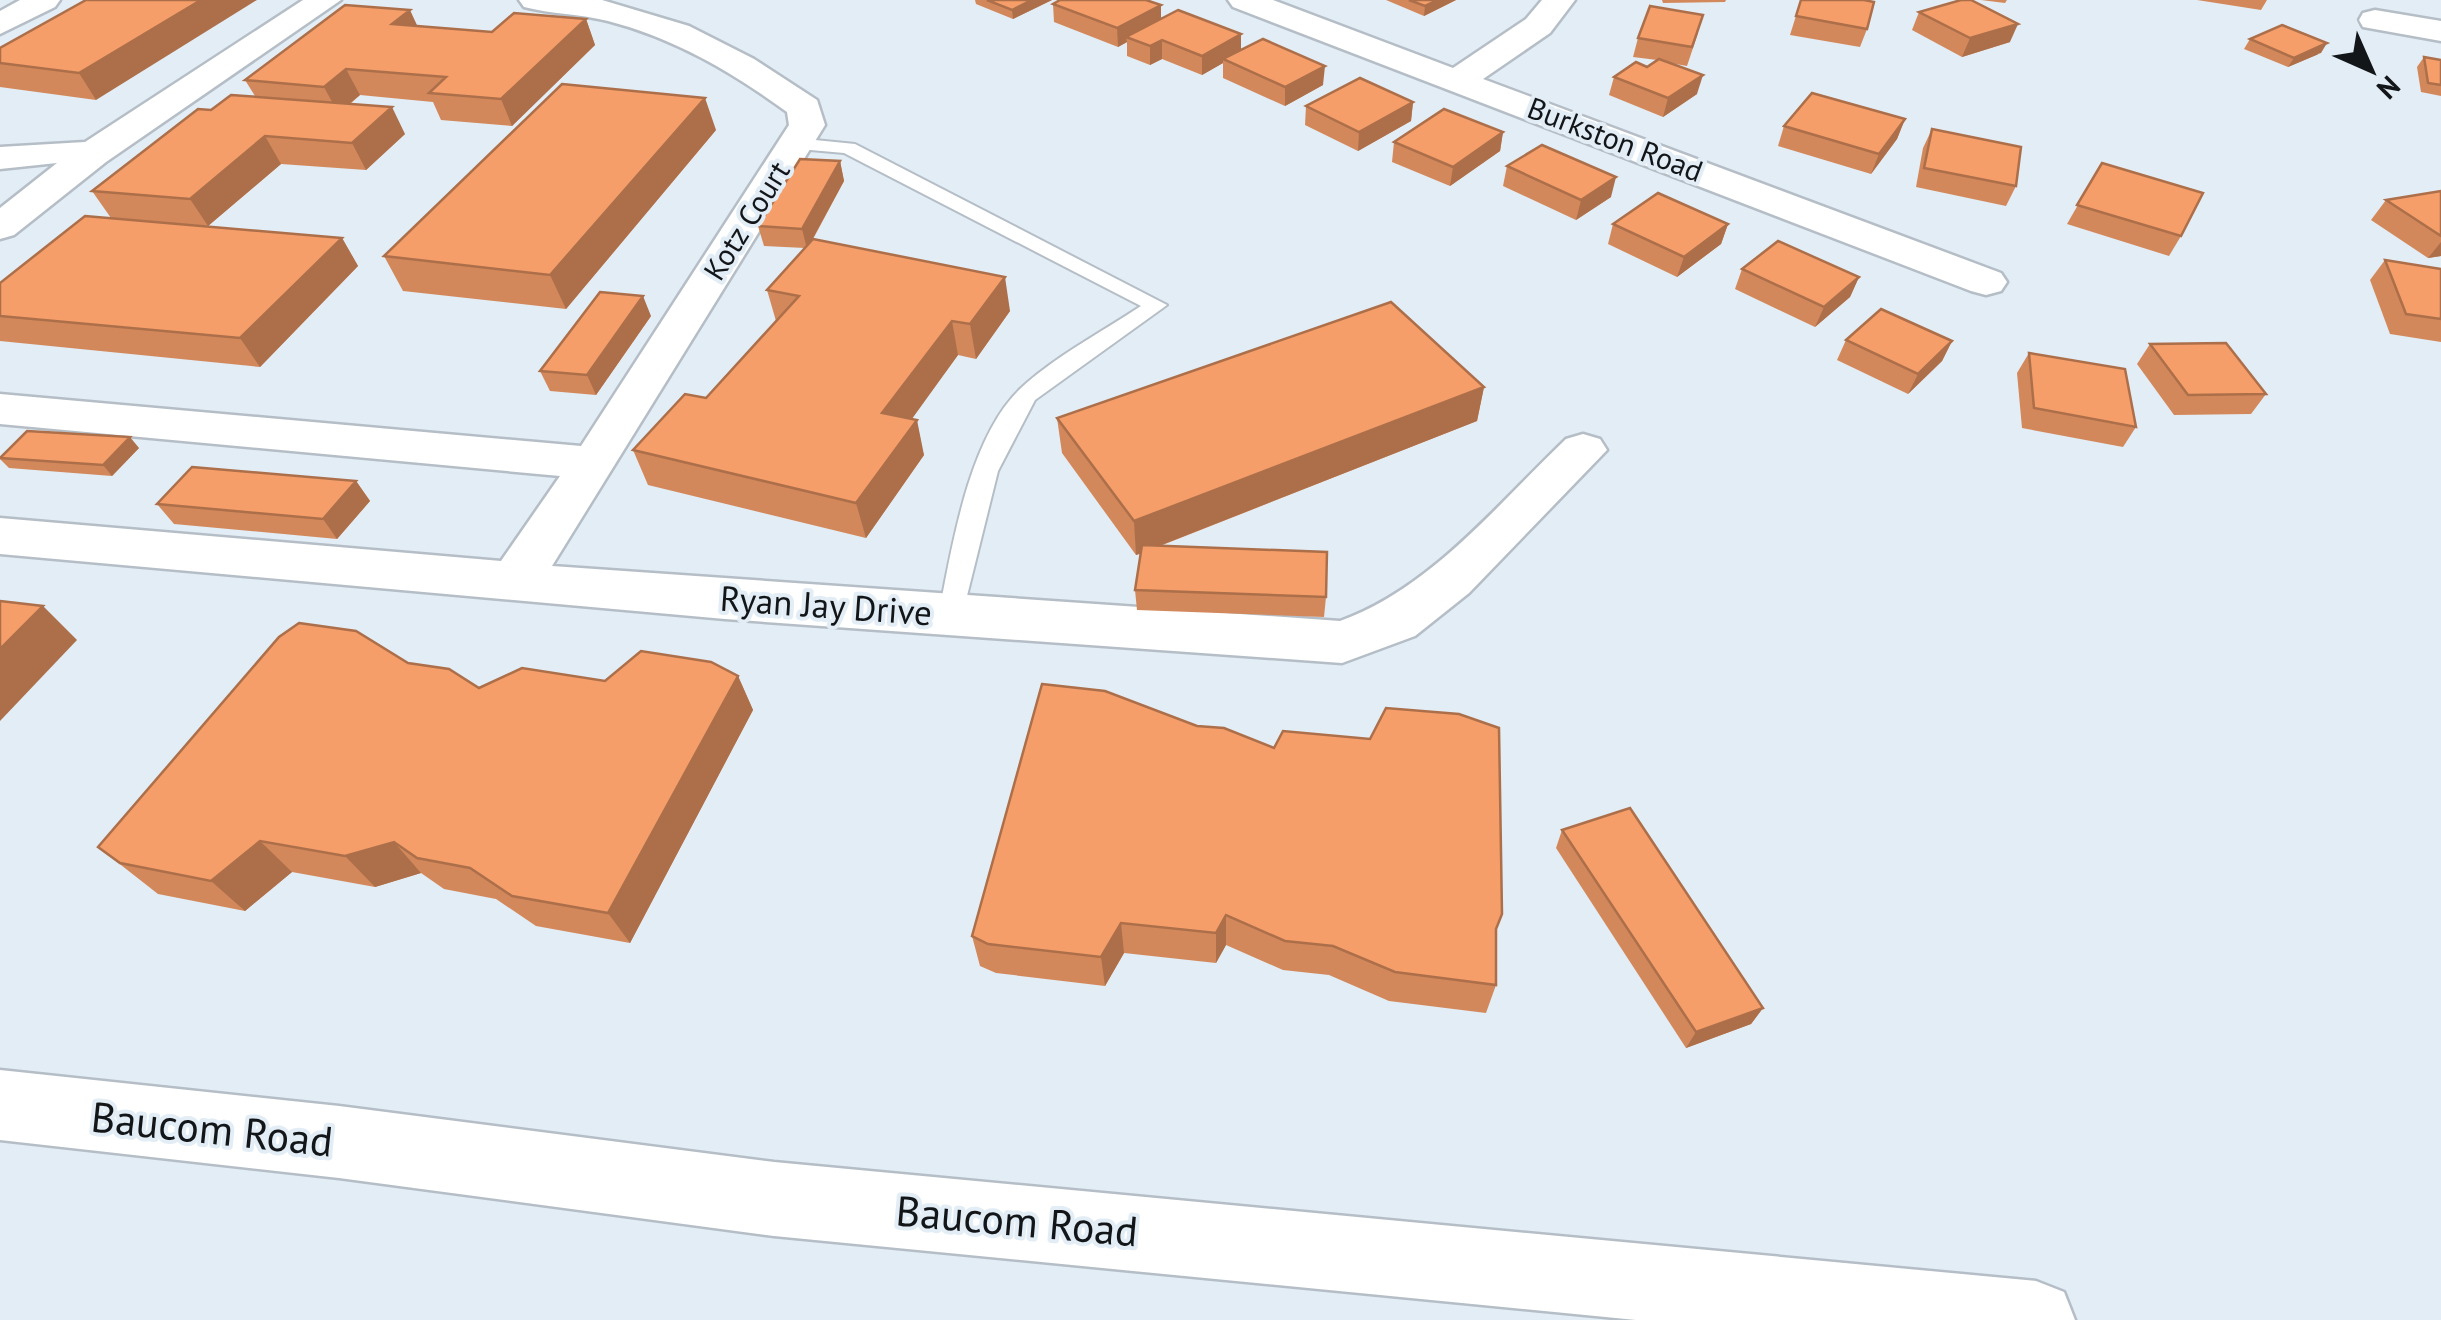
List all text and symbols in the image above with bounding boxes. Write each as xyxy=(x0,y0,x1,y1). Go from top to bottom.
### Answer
north arrow xyxy=(2321,20,2421,120)
text: N xyxy=(2369,68,2409,108)
street label: Burkston Road xyxy=(1522,87,1709,190)
street label: Kotz Court xyxy=(694,153,798,287)
street label: Ryan Jay Drive xyxy=(719,575,934,635)
street label: Baucom Road xyxy=(88,1088,336,1169)
street label: Baucom Road xyxy=(894,1183,1140,1258)

